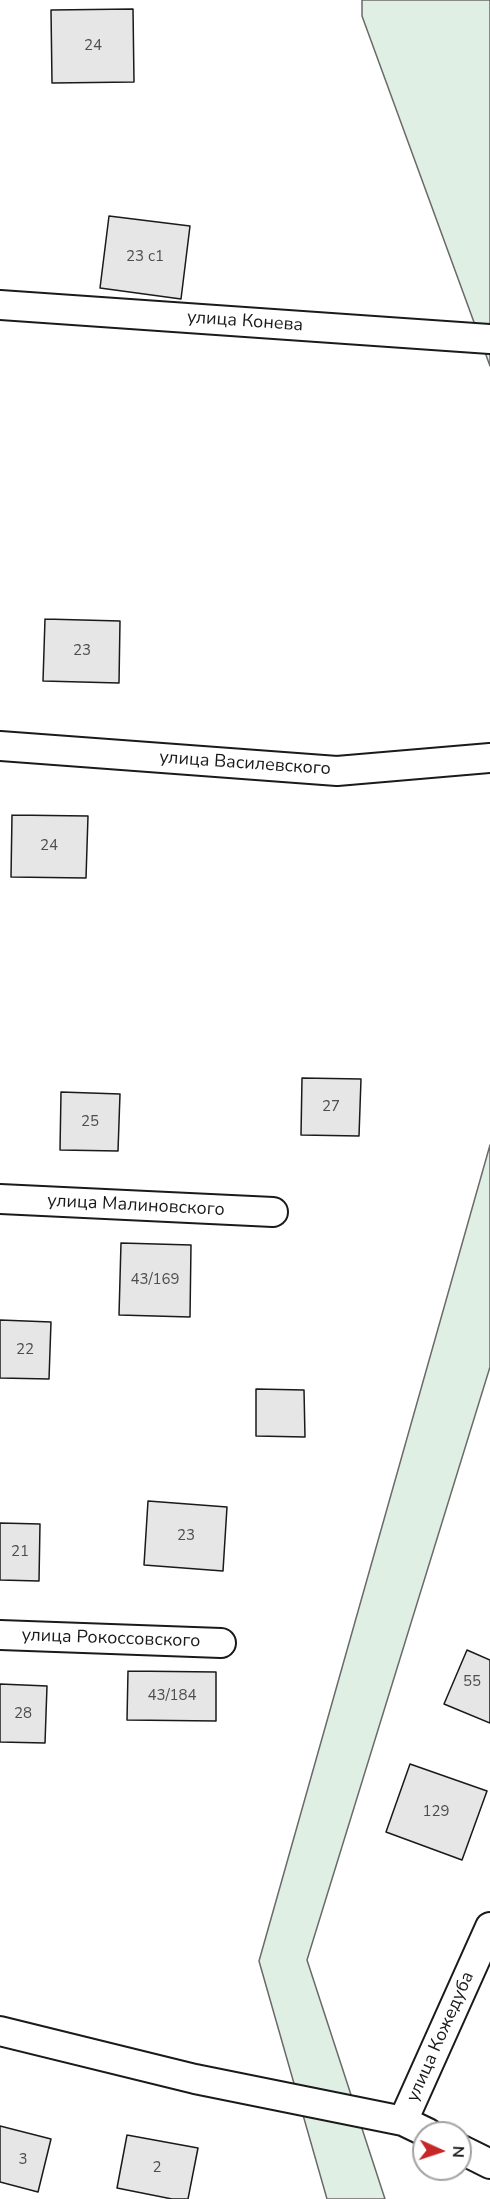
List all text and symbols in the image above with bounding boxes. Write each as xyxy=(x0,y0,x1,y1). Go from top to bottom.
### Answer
house number: 24 xyxy=(84,37,102,55)
house number: 23 с1 xyxy=(126,248,164,266)
street label: улица Конева xyxy=(186,307,304,337)
house number: 23 xyxy=(73,642,91,660)
street label: улица Василевского xyxy=(159,747,331,781)
house number: 24 xyxy=(40,837,58,855)
house number: 27 xyxy=(322,1098,340,1116)
house number: 25 xyxy=(81,1113,99,1131)
street label: улица Малиновского xyxy=(47,1191,225,1221)
house number: 43/169 xyxy=(130,1271,180,1289)
house number: 22 xyxy=(16,1341,34,1359)
house number: 23 xyxy=(177,1527,195,1545)
house number: 21 xyxy=(11,1543,29,1561)
street label: улица Рокоссовского xyxy=(21,1625,201,1653)
house number: 55 xyxy=(463,1673,481,1691)
house number: 43/184 xyxy=(147,1687,197,1705)
house number: 28 xyxy=(14,1705,32,1723)
house number: 129 xyxy=(423,1803,449,1821)
street label: улица Кожедуба xyxy=(403,1969,479,2105)
north arrow xyxy=(412,2121,472,2181)
text: N xyxy=(447,2145,469,2158)
house number: 3 xyxy=(19,2151,27,2169)
house number: 2 xyxy=(153,2159,161,2177)

